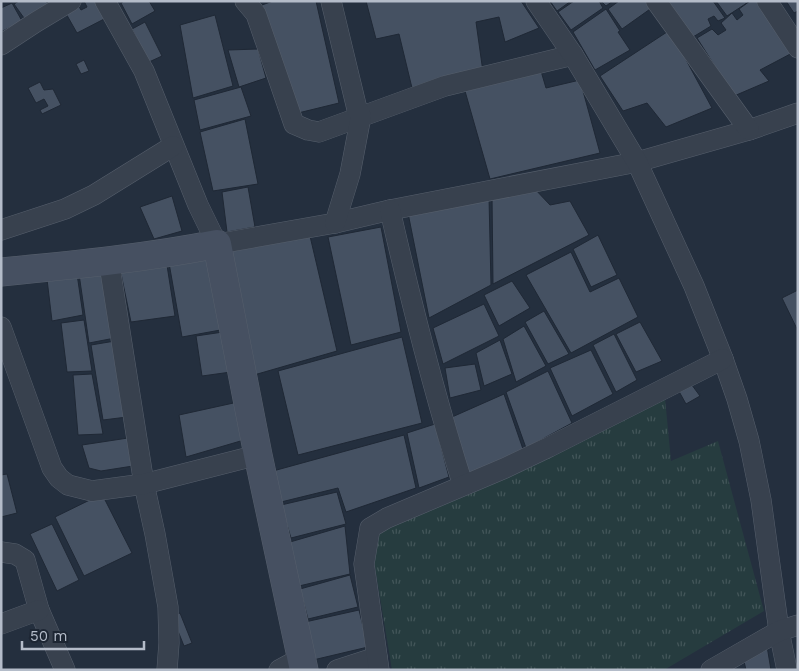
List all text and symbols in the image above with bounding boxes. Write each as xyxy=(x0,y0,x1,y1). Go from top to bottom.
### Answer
scale bar xyxy=(22,618,145,650)
text: 50 m xyxy=(30,627,67,645)

